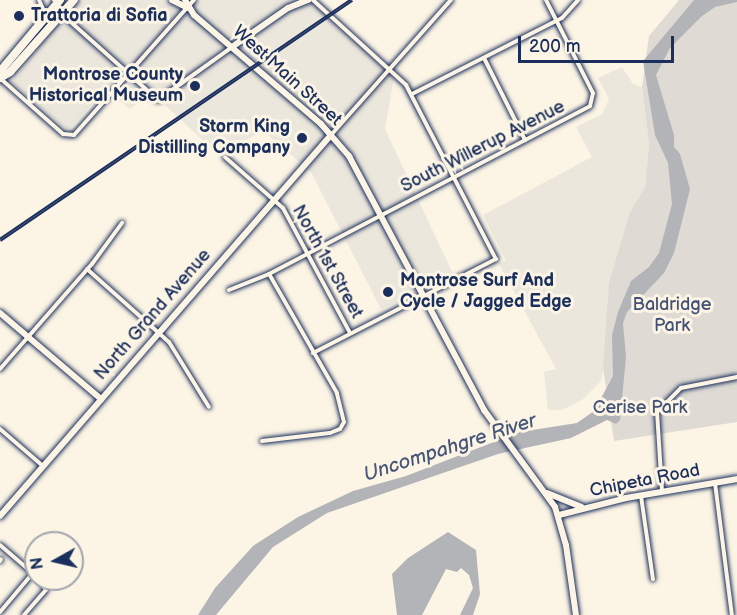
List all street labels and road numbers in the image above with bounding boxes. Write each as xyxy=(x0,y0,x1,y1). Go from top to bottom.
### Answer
street label: West Main Street xyxy=(228,21,346,131)
street label: South Willerup Avenue xyxy=(397,96,569,198)
street label: North 1st Street xyxy=(287,201,367,323)
street label: North Grand Avenue xyxy=(90,245,216,385)
street label: Chipeta Road xyxy=(588,460,702,502)

